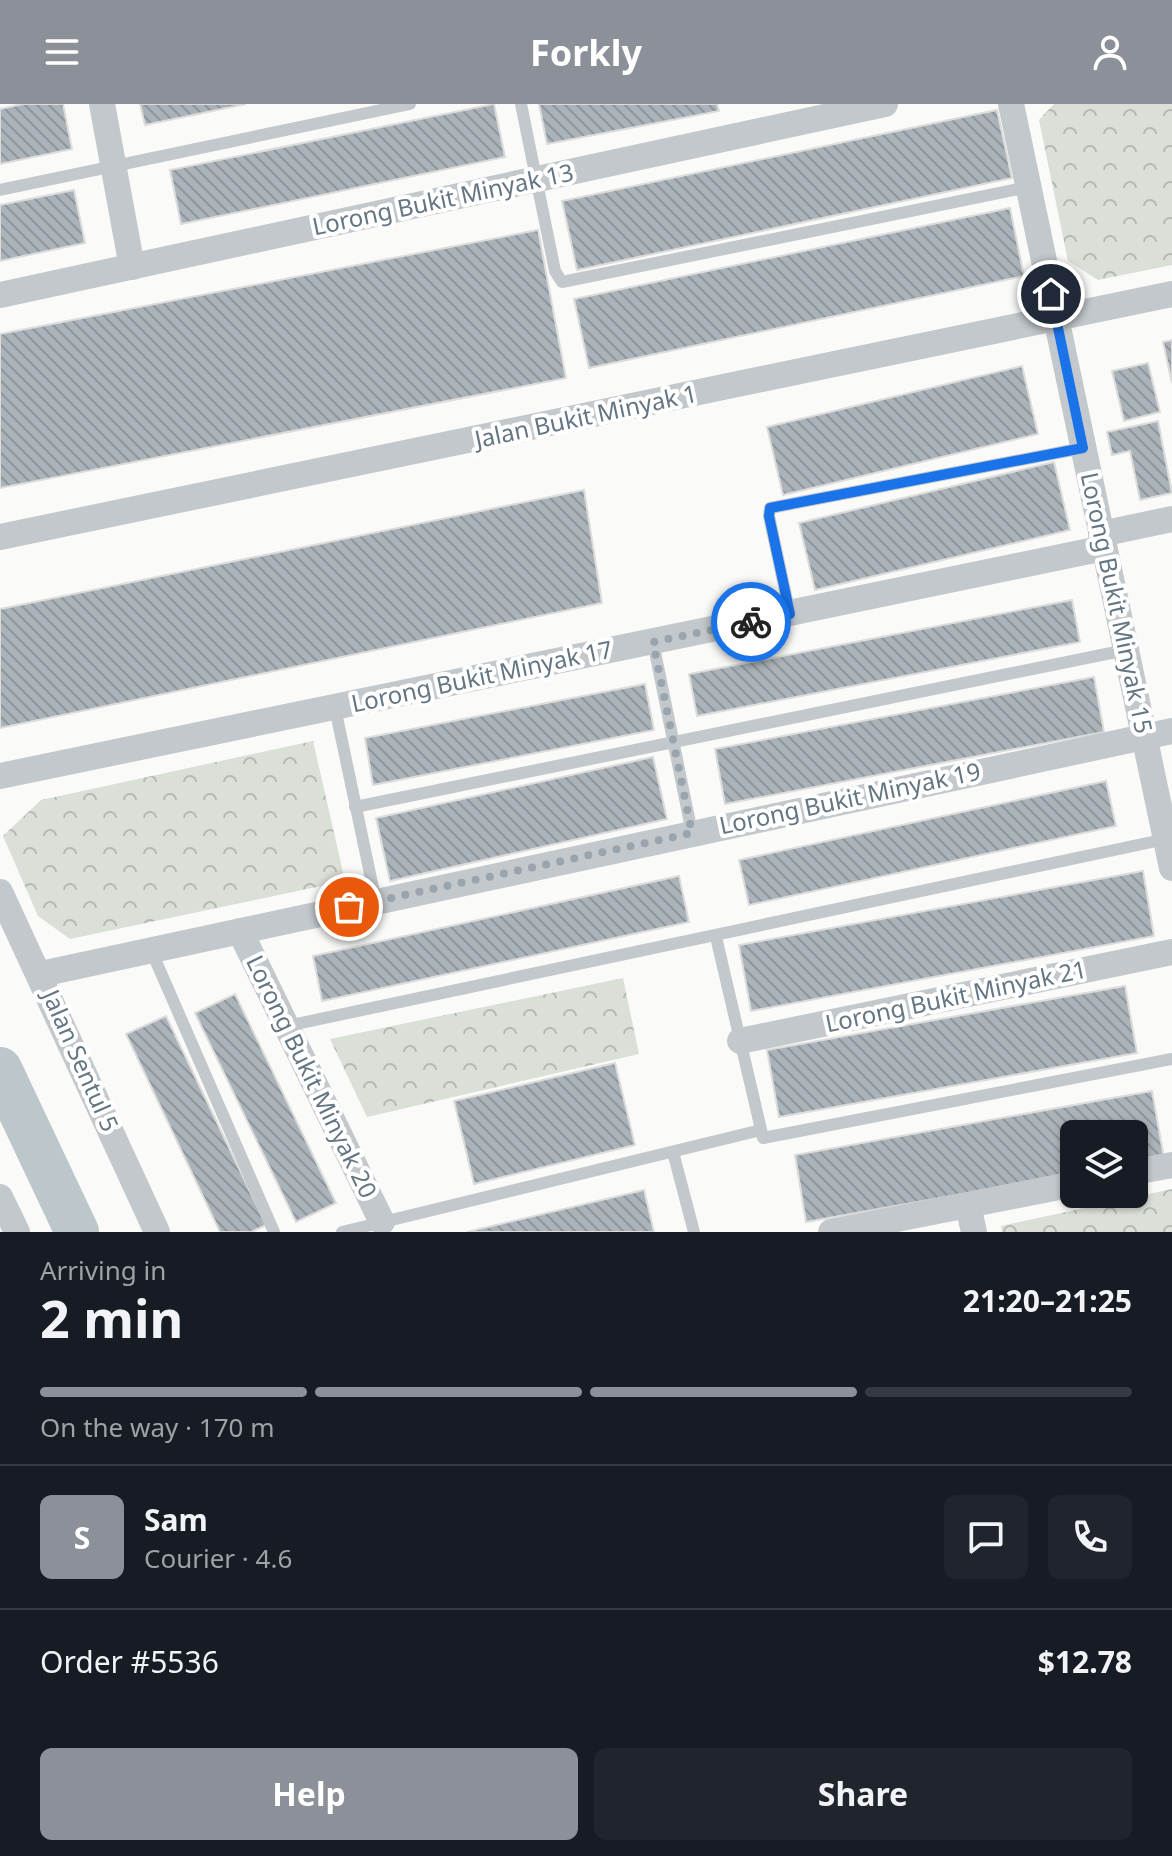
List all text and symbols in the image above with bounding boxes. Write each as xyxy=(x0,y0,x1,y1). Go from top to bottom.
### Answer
text: Forkly xyxy=(530,28,642,77)
icon: menu xyxy=(40,30,84,74)
icon: person xyxy=(1088,30,1132,74)
street label: Lorong Bukit Minyak 13 xyxy=(309,155,576,242)
pin xyxy=(1017,260,1085,328)
icon: home xyxy=(1029,272,1073,316)
street label: Jalan Bukit Minyak 1 xyxy=(470,376,700,456)
street label: Lorong Bukit Minyak 15 xyxy=(1074,469,1161,736)
courier xyxy=(711,582,791,662)
icon: bike xyxy=(729,600,773,644)
street label: Lorong Bukit Minyak 17 xyxy=(348,632,615,719)
street label: Lorong Bukit Minyak 19 xyxy=(716,754,983,841)
pin xyxy=(315,873,383,941)
icon: bag xyxy=(327,885,371,929)
street label: Lorong Bukit Minyak 20 xyxy=(239,949,386,1203)
street label: Lorong Bukit Minyak 21 xyxy=(822,952,1089,1039)
street label: Jalan Sentul 5 xyxy=(35,982,127,1137)
map controls xyxy=(1060,1120,1148,1208)
button: layers xyxy=(1060,1120,1148,1208)
text: Arriving in xyxy=(40,1252,166,1288)
text: 21:20–21:25 xyxy=(963,1280,1132,1321)
text: 2 min xyxy=(40,1282,183,1353)
text: On the way · 170 m xyxy=(40,1409,274,1445)
button: chat xyxy=(944,1495,1028,1579)
button: phone xyxy=(1048,1495,1132,1579)
text: Sam xyxy=(144,1499,208,1540)
text: S xyxy=(74,1517,90,1558)
text: Courier · 4.6 xyxy=(144,1540,292,1576)
text: Order #5536 xyxy=(40,1641,219,1682)
text: $12.78 xyxy=(1038,1641,1132,1682)
button: Help xyxy=(40,1748,578,1840)
button: Share xyxy=(594,1748,1132,1840)

